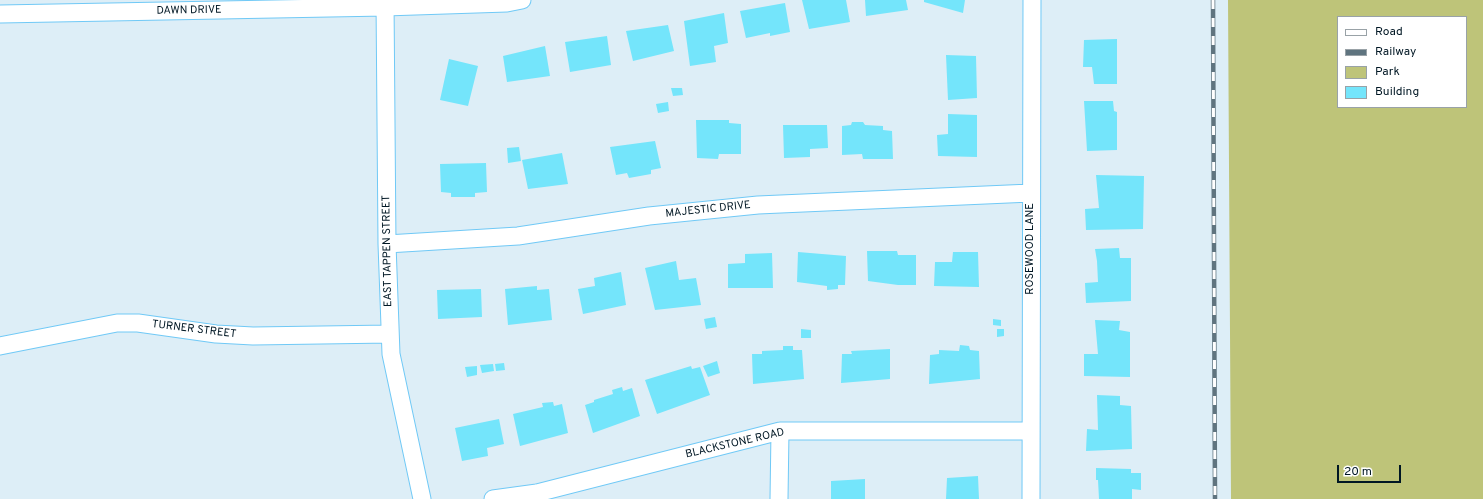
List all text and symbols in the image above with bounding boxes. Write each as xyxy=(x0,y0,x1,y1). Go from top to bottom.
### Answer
street label: DAWN DRIVE xyxy=(156,4,222,18)
legend xyxy=(1337,16,1467,108)
text: Road xyxy=(1375,24,1403,40)
text: Railway xyxy=(1375,44,1416,60)
text: Park xyxy=(1375,64,1400,80)
text: Building xyxy=(1375,84,1419,100)
street label: EAST TAPPEN STREET xyxy=(380,195,396,307)
street label: MAJESTIC DRIVE xyxy=(665,199,751,221)
street label: ROSEWOOD LANE xyxy=(1024,203,1038,295)
street label: TURNER STREET xyxy=(151,318,237,342)
street label: BLACKSTONE ROAD xyxy=(684,426,786,462)
scale bar xyxy=(1339,457,1403,483)
text: 20 m xyxy=(1344,464,1372,480)

